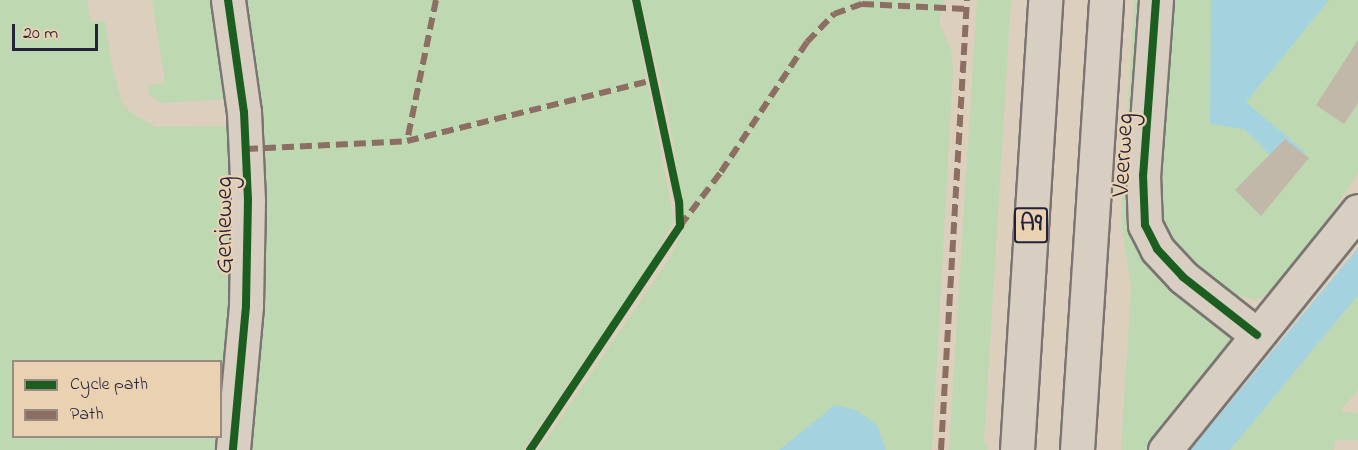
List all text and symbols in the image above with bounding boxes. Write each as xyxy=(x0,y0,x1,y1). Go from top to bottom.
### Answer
scale bar xyxy=(15,12,100,50)
text: 20 m xyxy=(23,21,58,47)
street label: Veerweg xyxy=(1107,112,1143,198)
street label: Genieweg xyxy=(210,176,242,274)
road number: A9 xyxy=(1013,204,1049,246)
legend xyxy=(12,360,222,438)
text: Cycle path xyxy=(70,372,148,398)
text: Path xyxy=(70,402,104,428)

